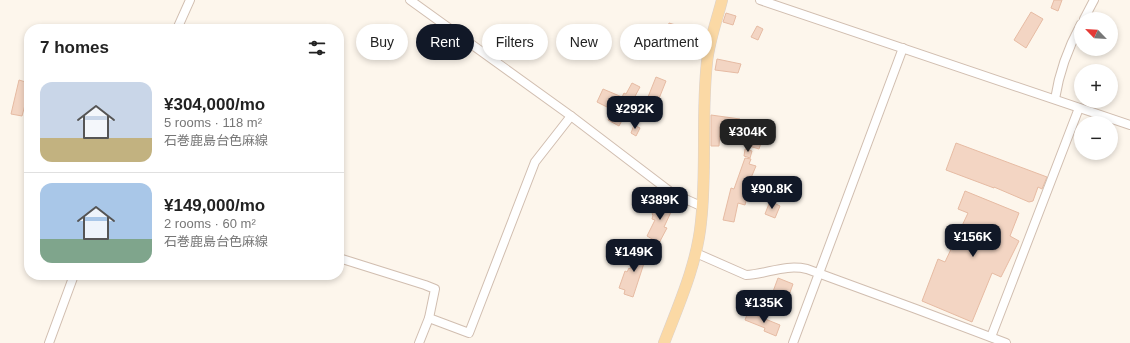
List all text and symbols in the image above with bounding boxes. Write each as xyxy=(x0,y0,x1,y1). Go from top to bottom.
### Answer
north arrow xyxy=(1074,12,1118,56)
map controls xyxy=(1074,12,1118,160)
chip: Buy xyxy=(356,24,408,60)
chip: Rent xyxy=(416,24,474,60)
chip: Filters xyxy=(482,24,548,60)
chip: New xyxy=(556,24,612,60)
chip: Apartment xyxy=(620,24,712,60)
icon: filters xyxy=(306,37,328,59)
text: 7 homes xyxy=(40,38,109,57)
button: + xyxy=(1074,64,1118,108)
text: ¥304,000/mo xyxy=(164,95,265,114)
pin: ¥292K xyxy=(607,96,663,130)
icon: home xyxy=(72,98,120,146)
text: ¥292K xyxy=(616,101,654,116)
text: 5 rooms · 118 m² xyxy=(164,115,262,130)
button: − xyxy=(1074,116,1118,160)
pin: ¥304K xyxy=(720,119,776,153)
text: ¥304K xyxy=(729,124,767,139)
text: 石巻鹿島台色麻線 xyxy=(164,133,268,148)
pin: ¥90.8K xyxy=(739,176,805,210)
text: ¥90.8K xyxy=(751,181,793,196)
pin: ¥389K xyxy=(632,187,688,221)
text: ¥389K xyxy=(641,192,679,207)
text: ¥149,000/mo xyxy=(164,196,265,215)
icon: home xyxy=(72,199,120,247)
text: 2 rooms · 60 m² xyxy=(164,216,256,231)
pin: ¥156K xyxy=(945,224,1001,258)
text: ¥156K xyxy=(954,229,992,244)
text: 石巻鹿島台色麻線 xyxy=(164,234,268,249)
pin: ¥149K xyxy=(606,239,662,273)
text: ¥149K xyxy=(615,244,653,259)
pin: ¥135K xyxy=(736,290,792,324)
text: ¥135K xyxy=(745,295,783,310)

